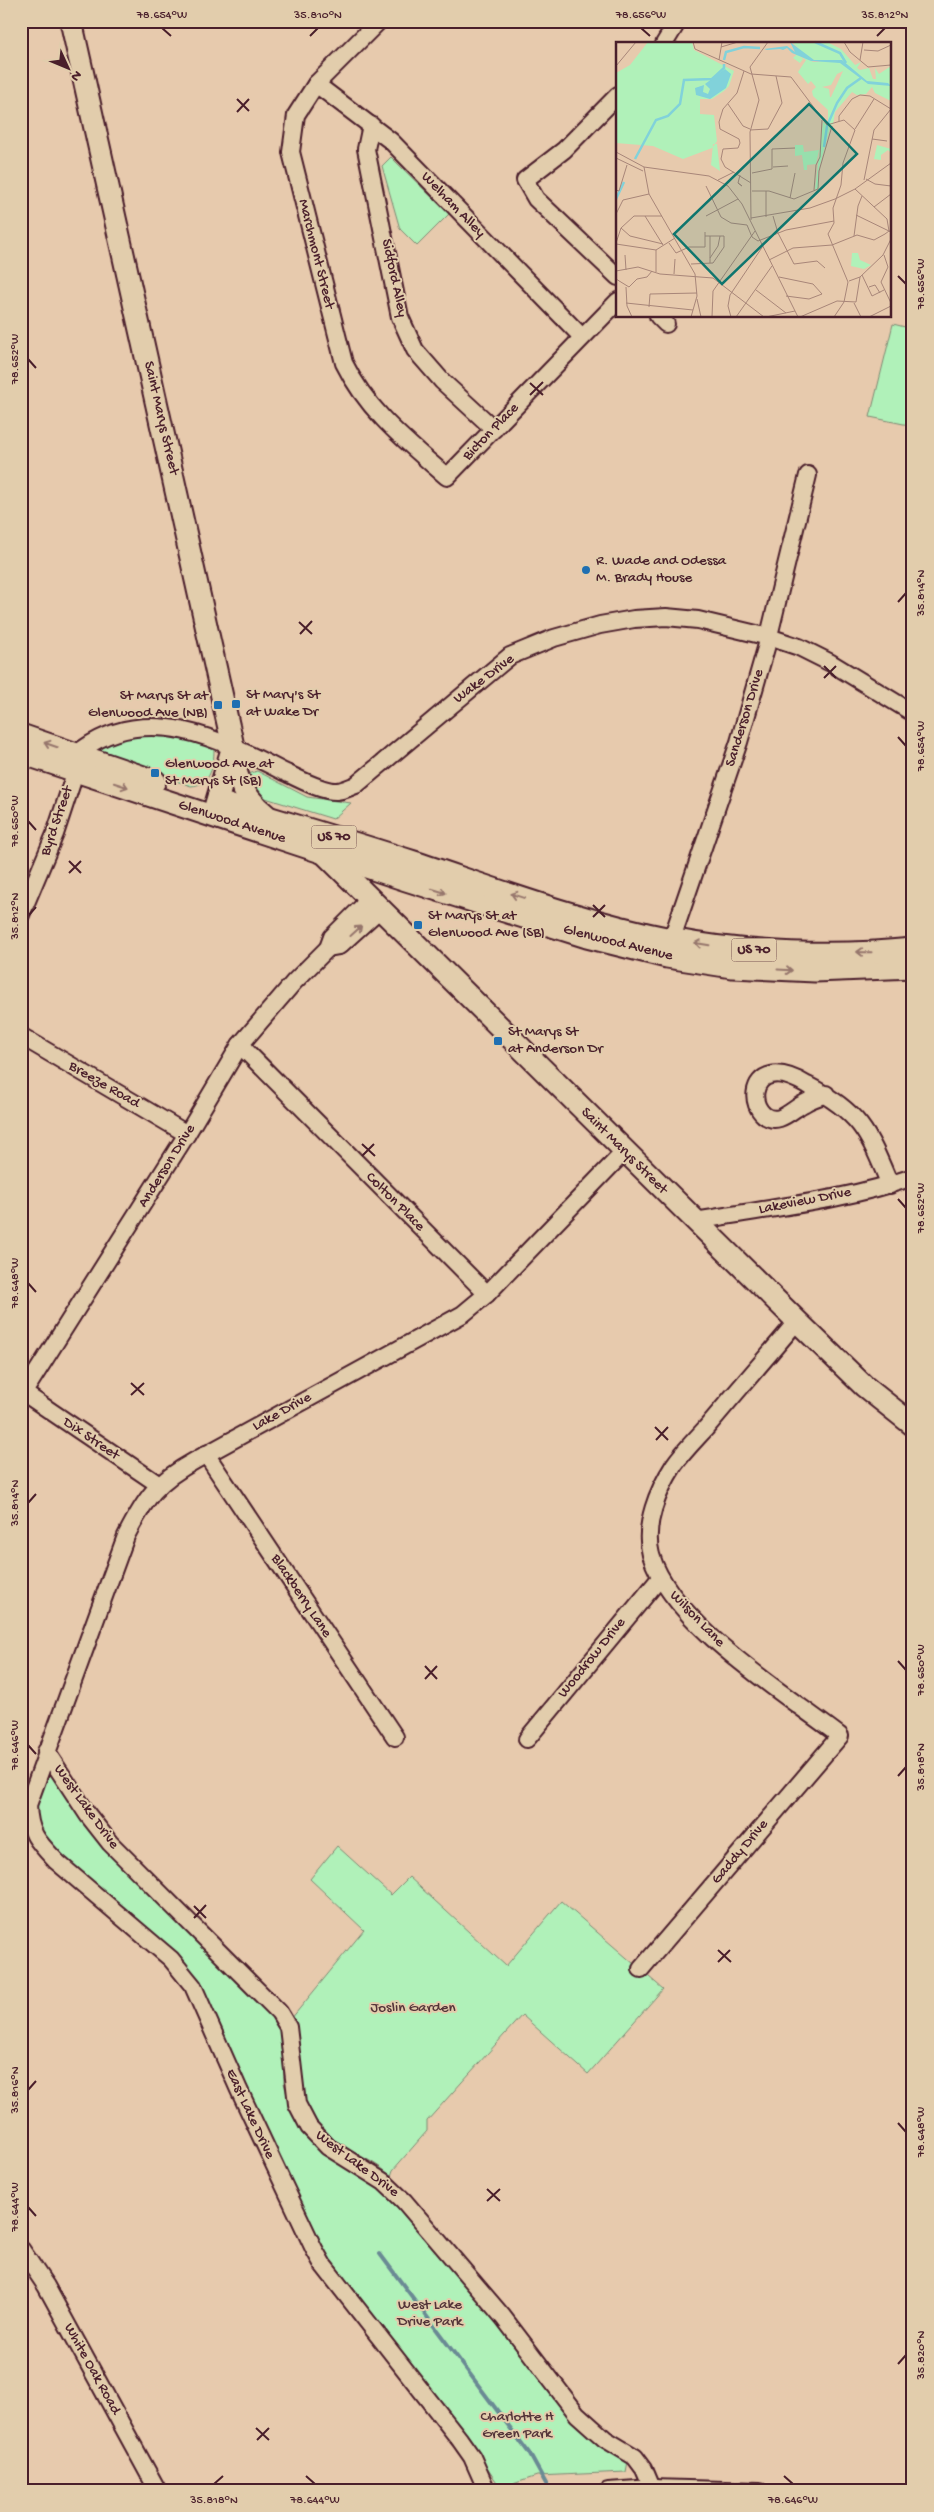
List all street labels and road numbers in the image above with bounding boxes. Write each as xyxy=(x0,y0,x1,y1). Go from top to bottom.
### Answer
street label: Welham Alley xyxy=(417,168,489,242)
street label: Marchmont Street xyxy=(294,197,339,313)
street label: Sidford Alley xyxy=(377,237,411,319)
street label: Saint Marys Street xyxy=(139,360,183,478)
street label: Bicton Place xyxy=(458,399,523,465)
street label: Wake Drive xyxy=(450,650,518,708)
street label: Sanderson Drive xyxy=(722,667,768,769)
street label: Byrd Street xyxy=(36,782,78,859)
street label: Glenwood Avenue xyxy=(176,796,288,848)
road number: US 70 xyxy=(312,826,356,849)
street label: Glenwood Avenue xyxy=(561,921,675,965)
road number: US 70 xyxy=(732,938,776,962)
street label: Breeze Road xyxy=(64,1057,144,1113)
street label: Saint Marys Street xyxy=(577,1104,673,1200)
street label: Anderson Drive xyxy=(134,1121,200,1211)
street label: Colton Place xyxy=(362,1169,429,1236)
street label: Lakeview Drive xyxy=(757,1183,853,1219)
street label: Lake Drive xyxy=(249,1388,315,1436)
street label: Dix Street xyxy=(58,1413,124,1466)
street label: Blackberry Lane xyxy=(266,1550,336,1641)
street label: Wilson Lane xyxy=(666,1587,729,1651)
street label: Woodrow Drive xyxy=(554,1614,630,1702)
street label: West Lake Drive xyxy=(49,1761,123,1853)
street label: Gaddy Drive xyxy=(708,1816,772,1888)
street label: East Lake Drive xyxy=(221,2066,279,2162)
street label: West Lake Drive xyxy=(312,2127,403,2201)
street label: White Oak Road xyxy=(59,2320,125,2419)

